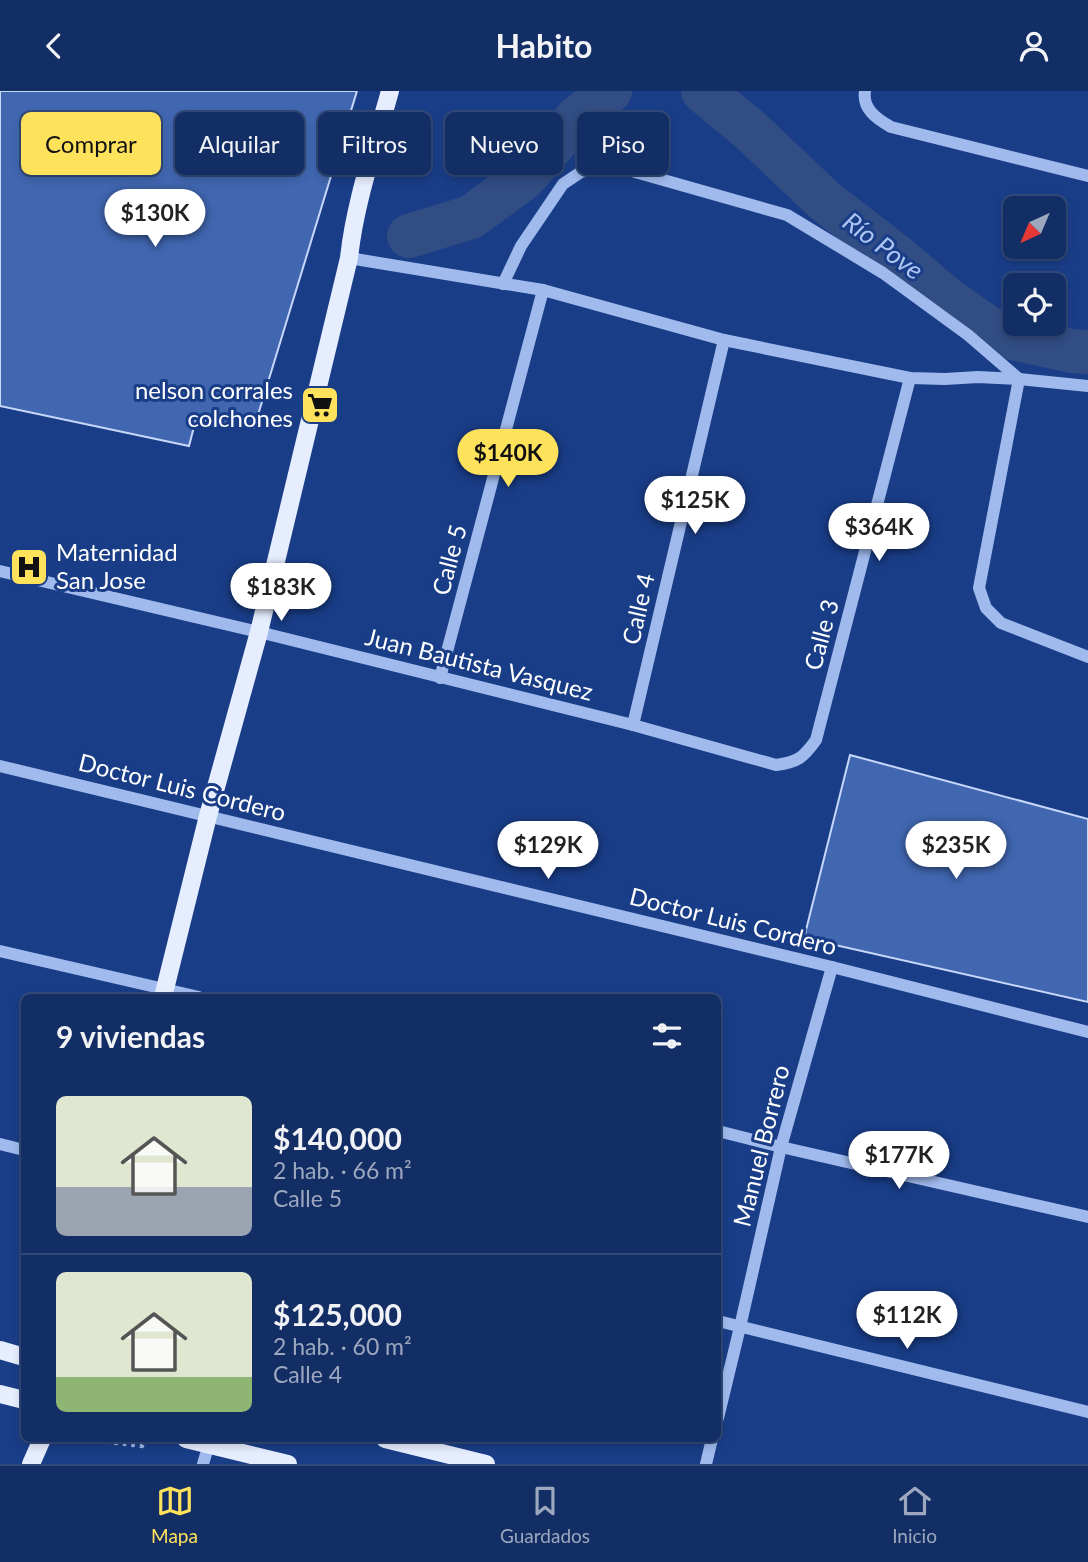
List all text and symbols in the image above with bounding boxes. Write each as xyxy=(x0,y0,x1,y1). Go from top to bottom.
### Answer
text: Habito xyxy=(496,26,592,65)
icon: back xyxy=(35,27,73,65)
icon: person xyxy=(1015,27,1053,65)
chip: Comprar xyxy=(21,112,161,175)
chip: Alquilar xyxy=(175,112,304,175)
chip: Filtros xyxy=(318,112,431,175)
chip: Nuevo xyxy=(445,112,563,175)
chip: Piso xyxy=(577,112,669,175)
pin: $130K xyxy=(106,190,204,249)
north arrow xyxy=(1003,196,1066,259)
map controls xyxy=(1003,196,1066,336)
text: $130K xyxy=(120,198,190,226)
water label: Río Pove xyxy=(837,205,930,286)
button: locate xyxy=(1003,273,1066,336)
place label: nelson corrales colchones xyxy=(135,375,293,432)
supermarket icon: nelson corrales colchones xyxy=(299,384,341,426)
pin: $140K xyxy=(459,429,557,489)
text: $140K xyxy=(473,438,543,466)
pin: $125K xyxy=(646,477,744,536)
text: $125K xyxy=(660,485,730,513)
pin: $364K xyxy=(830,503,928,563)
text: $364K xyxy=(844,512,914,540)
street label: Calle 5 xyxy=(425,521,472,598)
place label: Maternidad San Jose xyxy=(56,537,178,594)
hospital icon: Maternidad San Jose xyxy=(8,546,50,588)
pin: $183K xyxy=(232,563,330,623)
street label: Calle 4 xyxy=(615,570,660,647)
text: $183K xyxy=(246,572,316,600)
street label: Calle 3 xyxy=(797,596,844,673)
street label: Juan Bautista Vasquez xyxy=(363,621,596,706)
street label: Doctor Luis Cordero xyxy=(76,747,289,826)
pin: $129K xyxy=(499,821,597,881)
pin: $235K xyxy=(907,821,1005,881)
text: $129K xyxy=(513,830,583,858)
text: $235K xyxy=(921,830,991,858)
street label: Doctor Luis Cordero xyxy=(627,881,840,960)
icon: filters xyxy=(648,1017,686,1055)
text: 9 viviendas xyxy=(56,1018,205,1054)
street label: Manuel Borrero xyxy=(726,1062,795,1229)
text: $140,000 xyxy=(273,1120,402,1156)
icon: home xyxy=(112,1124,196,1208)
pin: $177K xyxy=(850,1131,948,1191)
text: $177K xyxy=(864,1140,934,1168)
text: 2 hab. · 66 m² xyxy=(273,1156,412,1184)
text: Calle 5 xyxy=(273,1184,342,1212)
pin: $112K xyxy=(858,1291,956,1351)
text: $125,000 xyxy=(273,1296,402,1332)
icon: home xyxy=(112,1300,196,1384)
text: $112K xyxy=(872,1300,942,1328)
text: 2 hab. · 60 m² xyxy=(273,1332,412,1360)
text: Calle 4 xyxy=(273,1360,342,1388)
tab: Mapa xyxy=(151,1482,198,1547)
tab: Guardados xyxy=(500,1482,590,1547)
tab: Inicio xyxy=(892,1482,937,1547)

